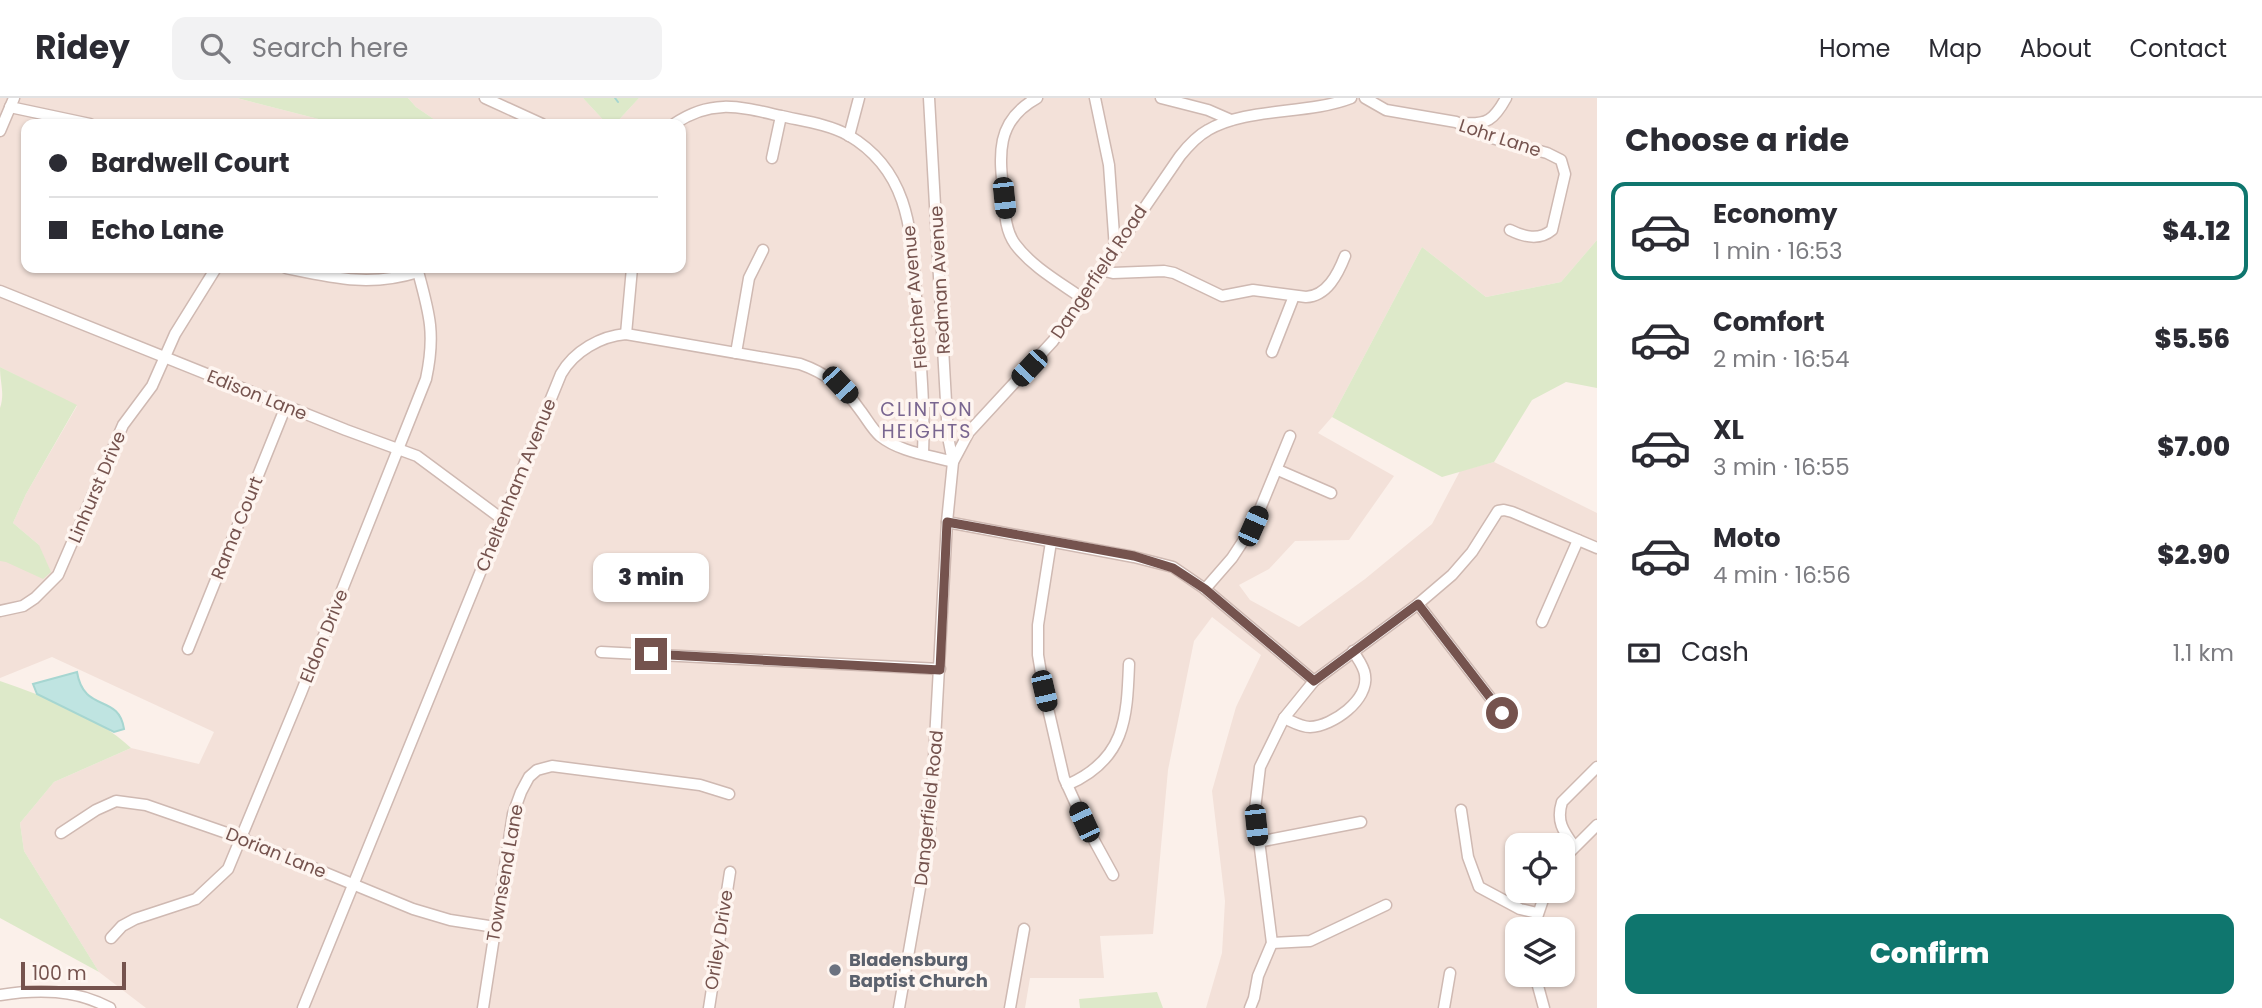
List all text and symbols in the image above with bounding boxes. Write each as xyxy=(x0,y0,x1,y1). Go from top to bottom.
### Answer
search box xyxy=(172,17,662,80)
text: Ridey xyxy=(35,24,130,71)
icon: search xyxy=(196,29,234,67)
text: Search here xyxy=(252,30,408,66)
text: Home xyxy=(1819,32,1891,65)
text: Map xyxy=(1929,32,1982,65)
text: About xyxy=(2020,32,2091,65)
text: Contact xyxy=(2129,32,2227,65)
street label: Lohr Lane xyxy=(1456,113,1544,163)
text: Choose a ride xyxy=(1625,117,1849,162)
text: Bardwell Court xyxy=(91,145,290,181)
car xyxy=(992,176,1017,220)
text: Economy xyxy=(1713,196,1837,232)
street label: Dangerfield Road xyxy=(1045,200,1153,343)
icon: car xyxy=(1629,200,1692,263)
street label: Redman Avenue xyxy=(923,205,956,355)
text: Echo Lane xyxy=(91,212,224,248)
text: $4.12 xyxy=(2162,213,2230,249)
street label: Fletcher Avenue xyxy=(896,224,933,370)
text: 1 min · 16:53 xyxy=(1713,235,1843,267)
text: Comfort xyxy=(1713,304,1825,340)
icon: car xyxy=(1629,308,1692,371)
text: $5.56 xyxy=(2154,321,2230,357)
text: 2 min · 16:54 xyxy=(1713,343,1849,375)
car xyxy=(1007,345,1052,391)
car xyxy=(818,362,863,408)
street label: Edison Lane xyxy=(204,363,311,426)
street label: Cheltenham Avenue xyxy=(469,394,562,575)
district label: CLINTON HEIGHTS xyxy=(880,396,974,445)
text: XL xyxy=(1713,412,1744,448)
icon: car xyxy=(1629,416,1692,479)
street label: Linhurst Drive xyxy=(62,427,131,547)
text: $7.00 xyxy=(2157,429,2230,465)
text: 3 min · 16:55 xyxy=(1713,451,1850,483)
street label: Rama Court xyxy=(205,473,269,583)
car xyxy=(1235,503,1272,549)
text: Moto xyxy=(1713,520,1781,556)
icon: car xyxy=(1629,524,1692,587)
text: $2.90 xyxy=(2157,537,2230,573)
callout: 3 min xyxy=(593,552,709,602)
text: 4 min · 16:56 xyxy=(1713,559,1851,591)
text: 3 min xyxy=(618,561,684,593)
street label: Eldon Drive xyxy=(293,585,354,686)
icon: cash xyxy=(1625,634,1663,672)
text: Cash xyxy=(1681,634,1749,670)
text: 1.1 km xyxy=(2173,637,2234,669)
route end xyxy=(635,638,667,670)
car xyxy=(1030,668,1059,714)
route start xyxy=(1486,697,1518,729)
street label: Dangerfield Road xyxy=(908,729,949,887)
car xyxy=(1066,799,1103,845)
street label: Townsend Lane xyxy=(480,802,529,944)
car xyxy=(1244,803,1269,847)
street label: Dorian Lane xyxy=(222,821,330,884)
map controls xyxy=(1505,833,1575,987)
button: locate xyxy=(1505,833,1575,903)
street label: Oriley Drive xyxy=(698,888,739,992)
button: Confirm xyxy=(1625,914,2234,994)
button: layers xyxy=(1505,917,1575,987)
place label: Bladensburg Baptist Church xyxy=(849,947,988,993)
scale bar xyxy=(21,959,126,991)
text: 100 m xyxy=(32,960,87,987)
marker: Bladensburg Baptist Church xyxy=(827,962,843,978)

